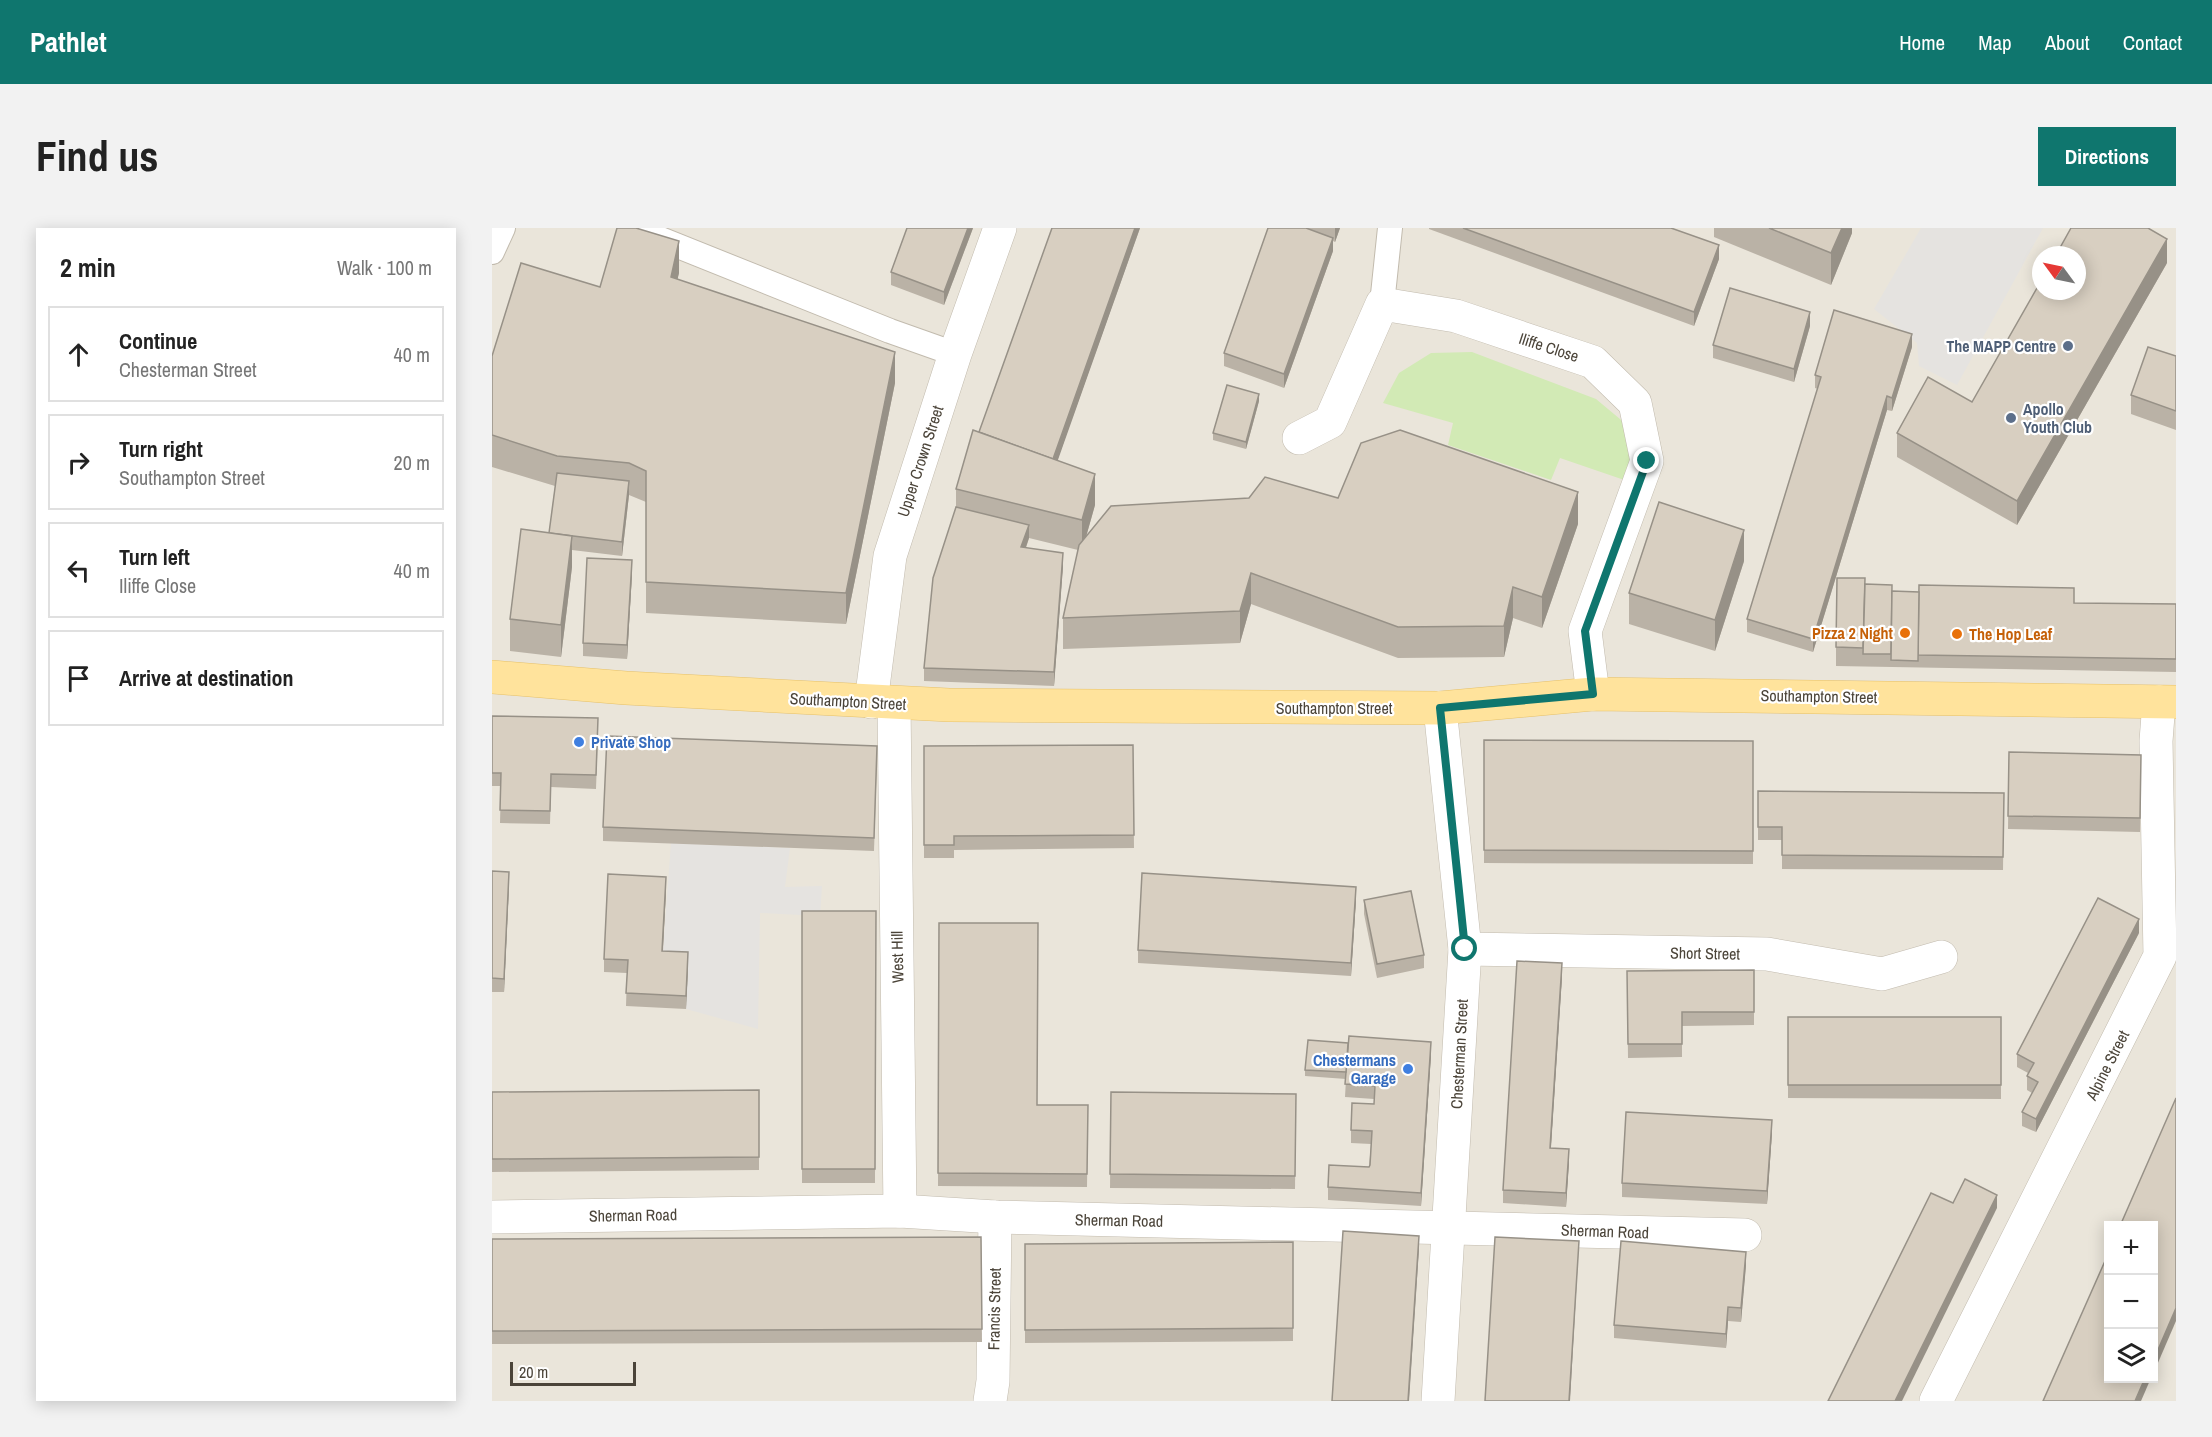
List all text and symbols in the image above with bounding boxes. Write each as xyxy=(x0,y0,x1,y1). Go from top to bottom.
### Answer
text: Pathlet xyxy=(30,23,107,61)
text: Home xyxy=(1899,28,1945,57)
text: Map xyxy=(1978,28,2012,57)
text: About xyxy=(2045,28,2090,57)
text: Contact xyxy=(2123,28,2182,57)
button: Directions xyxy=(2038,127,2176,186)
text: Find us xyxy=(36,128,158,184)
north arrow xyxy=(2032,246,2086,300)
text: 2 min xyxy=(60,250,116,285)
text: Walk · 100 m xyxy=(337,254,432,281)
text: Continue xyxy=(119,326,197,356)
street label: Iliffe Close xyxy=(1516,327,1582,367)
place label: The MAPP Centre xyxy=(1946,335,2056,357)
icon: ahead xyxy=(62,338,95,371)
marker: The MAPP Centre xyxy=(2061,339,2075,353)
text: 40 m xyxy=(394,341,430,368)
text: Chesterman Street xyxy=(119,356,257,383)
place label: Apollo Youth Club xyxy=(2023,398,2092,438)
street label: Upper Crown Street xyxy=(892,402,948,520)
marker: Apollo Youth Club xyxy=(2004,411,2018,425)
text: Turn right xyxy=(119,434,203,464)
icon: right xyxy=(62,446,95,479)
route end xyxy=(1633,447,1659,473)
text: 20 m xyxy=(394,449,430,476)
text: Southampton Street xyxy=(119,464,265,491)
text: Turn left xyxy=(119,542,190,572)
icon: left xyxy=(62,554,95,587)
text: 40 m xyxy=(394,557,430,584)
text: Iliffe Close xyxy=(119,572,196,599)
place label: Pizza 2 Night xyxy=(1812,622,1894,644)
place label: The Hop Leaf xyxy=(1969,623,2053,645)
marker: Pizza 2 Night xyxy=(1898,626,1912,640)
marker: The Hop Leaf xyxy=(1950,627,1964,641)
icon: arrive xyxy=(62,662,95,695)
text: Arrive at destination xyxy=(119,663,293,693)
street label: Southampton Street xyxy=(1760,684,1878,708)
street label: Southampton Street xyxy=(789,687,907,715)
street label: Southampton Street xyxy=(1276,697,1393,719)
place label: Private Shop xyxy=(591,731,671,753)
marker: Private Shop xyxy=(572,735,586,749)
street label: West Hill xyxy=(886,931,908,983)
route start xyxy=(1451,935,1477,961)
street label: Short Street xyxy=(1670,941,1741,965)
street label: Chesterman Street xyxy=(1445,998,1473,1110)
street label: Alpine Street xyxy=(2080,1026,2134,1105)
place label: Chestermans Garage xyxy=(1313,1049,1396,1089)
marker: Chestermans Garage xyxy=(1401,1062,1415,1076)
street label: Sherman Road xyxy=(589,1203,677,1227)
street label: Sherman Road xyxy=(1075,1208,1163,1232)
street label: Sherman Road xyxy=(1561,1218,1649,1244)
map controls xyxy=(2104,1221,2158,1383)
button: + xyxy=(2104,1221,2158,1275)
street label: Francis Street xyxy=(982,1267,1006,1350)
button: − xyxy=(2104,1275,2158,1329)
button: layers xyxy=(2104,1329,2158,1383)
scale bar xyxy=(510,1359,636,1386)
text: 20 m xyxy=(519,1361,548,1383)

